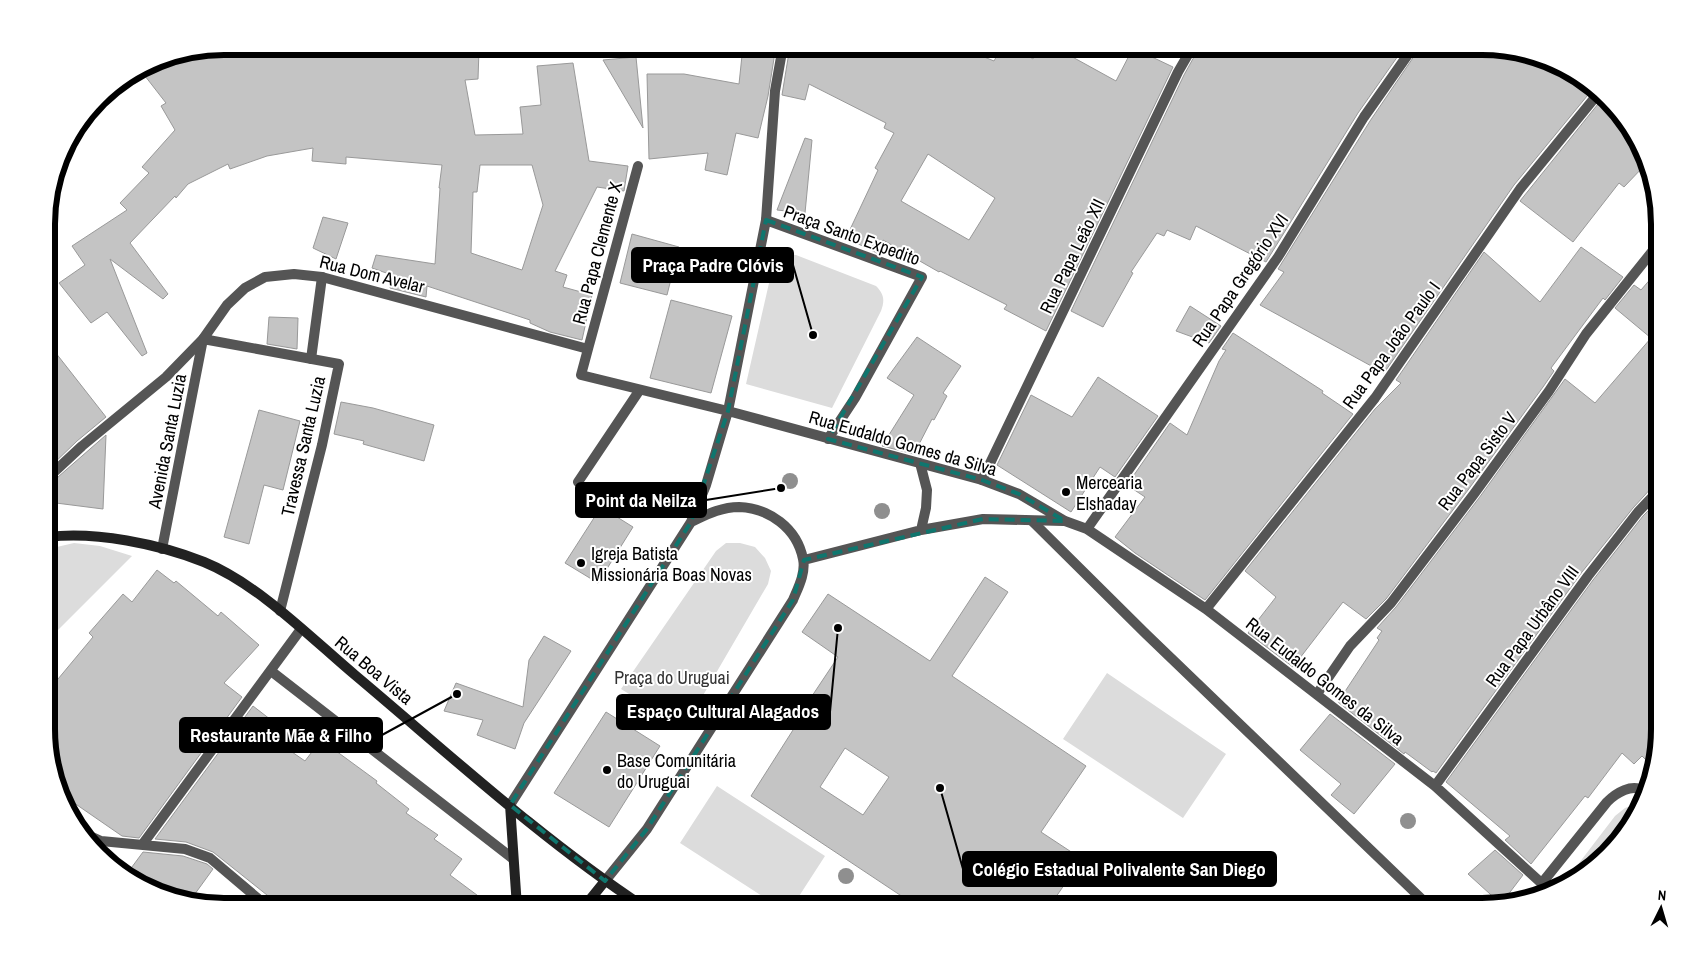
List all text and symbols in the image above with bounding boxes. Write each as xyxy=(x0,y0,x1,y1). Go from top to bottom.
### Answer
street label: Rua Papa Clemente X xyxy=(566,179,628,327)
street label: Rua Papa Leão XII xyxy=(1033,194,1111,318)
street label: Praça Santo Expedito xyxy=(780,199,924,271)
street label: Rua Papa Gregório XVI xyxy=(1186,208,1294,352)
callout: Praça Padre Clóvis xyxy=(632,248,793,282)
street label: Rua Dom Avelar xyxy=(317,249,427,299)
text: Praça Padre Clóvis xyxy=(642,252,784,278)
street label: Rua Papa João Paulo I xyxy=(1336,276,1446,414)
street label: Avenida Santa Luzia xyxy=(141,371,192,512)
street label: Travessa Santa Luzia xyxy=(275,373,331,519)
street label: Rua Eudaldo Gomes da Silva xyxy=(806,404,1000,482)
street label: Rua Papa Sisto V xyxy=(1432,406,1522,515)
place label: Mercearia Elshaday xyxy=(1076,470,1142,516)
callout: Point da Neilza xyxy=(576,483,706,517)
marker: Mercearia Elshaday xyxy=(1060,486,1072,498)
text: Point da Neilza xyxy=(586,487,697,513)
place label: Igreja Batista Missionária Boas Novas xyxy=(591,541,752,587)
marker: Igreja Batista Missionária Boas Novas xyxy=(575,557,587,569)
street label: Rua Papa Urbâno VIII xyxy=(1479,560,1585,692)
street label: Rua Eudaldo Gomes da Silva xyxy=(1241,611,1409,751)
street label: Rua Boa Vista xyxy=(330,630,418,710)
park label: Praça do Uruguai xyxy=(614,665,730,690)
callout: Espaço Cultural Alagados xyxy=(617,695,830,729)
text: Espaço Cultural Alagados xyxy=(627,698,819,724)
callout: Restaurante Mãe & Filho xyxy=(180,718,382,752)
text: Restaurante Mãe & Filho xyxy=(190,722,372,748)
place label: Base Comunitária do Uruguai xyxy=(617,748,736,794)
marker: Base Comunitária do Uruguai xyxy=(601,764,613,776)
callout: Colégio Estadual Polivalente San Diego xyxy=(963,852,1276,886)
text: Colégio Estadual Polivalente San Diego xyxy=(972,856,1266,882)
north arrow xyxy=(1636,883,1686,933)
text: N xyxy=(1657,886,1667,904)

